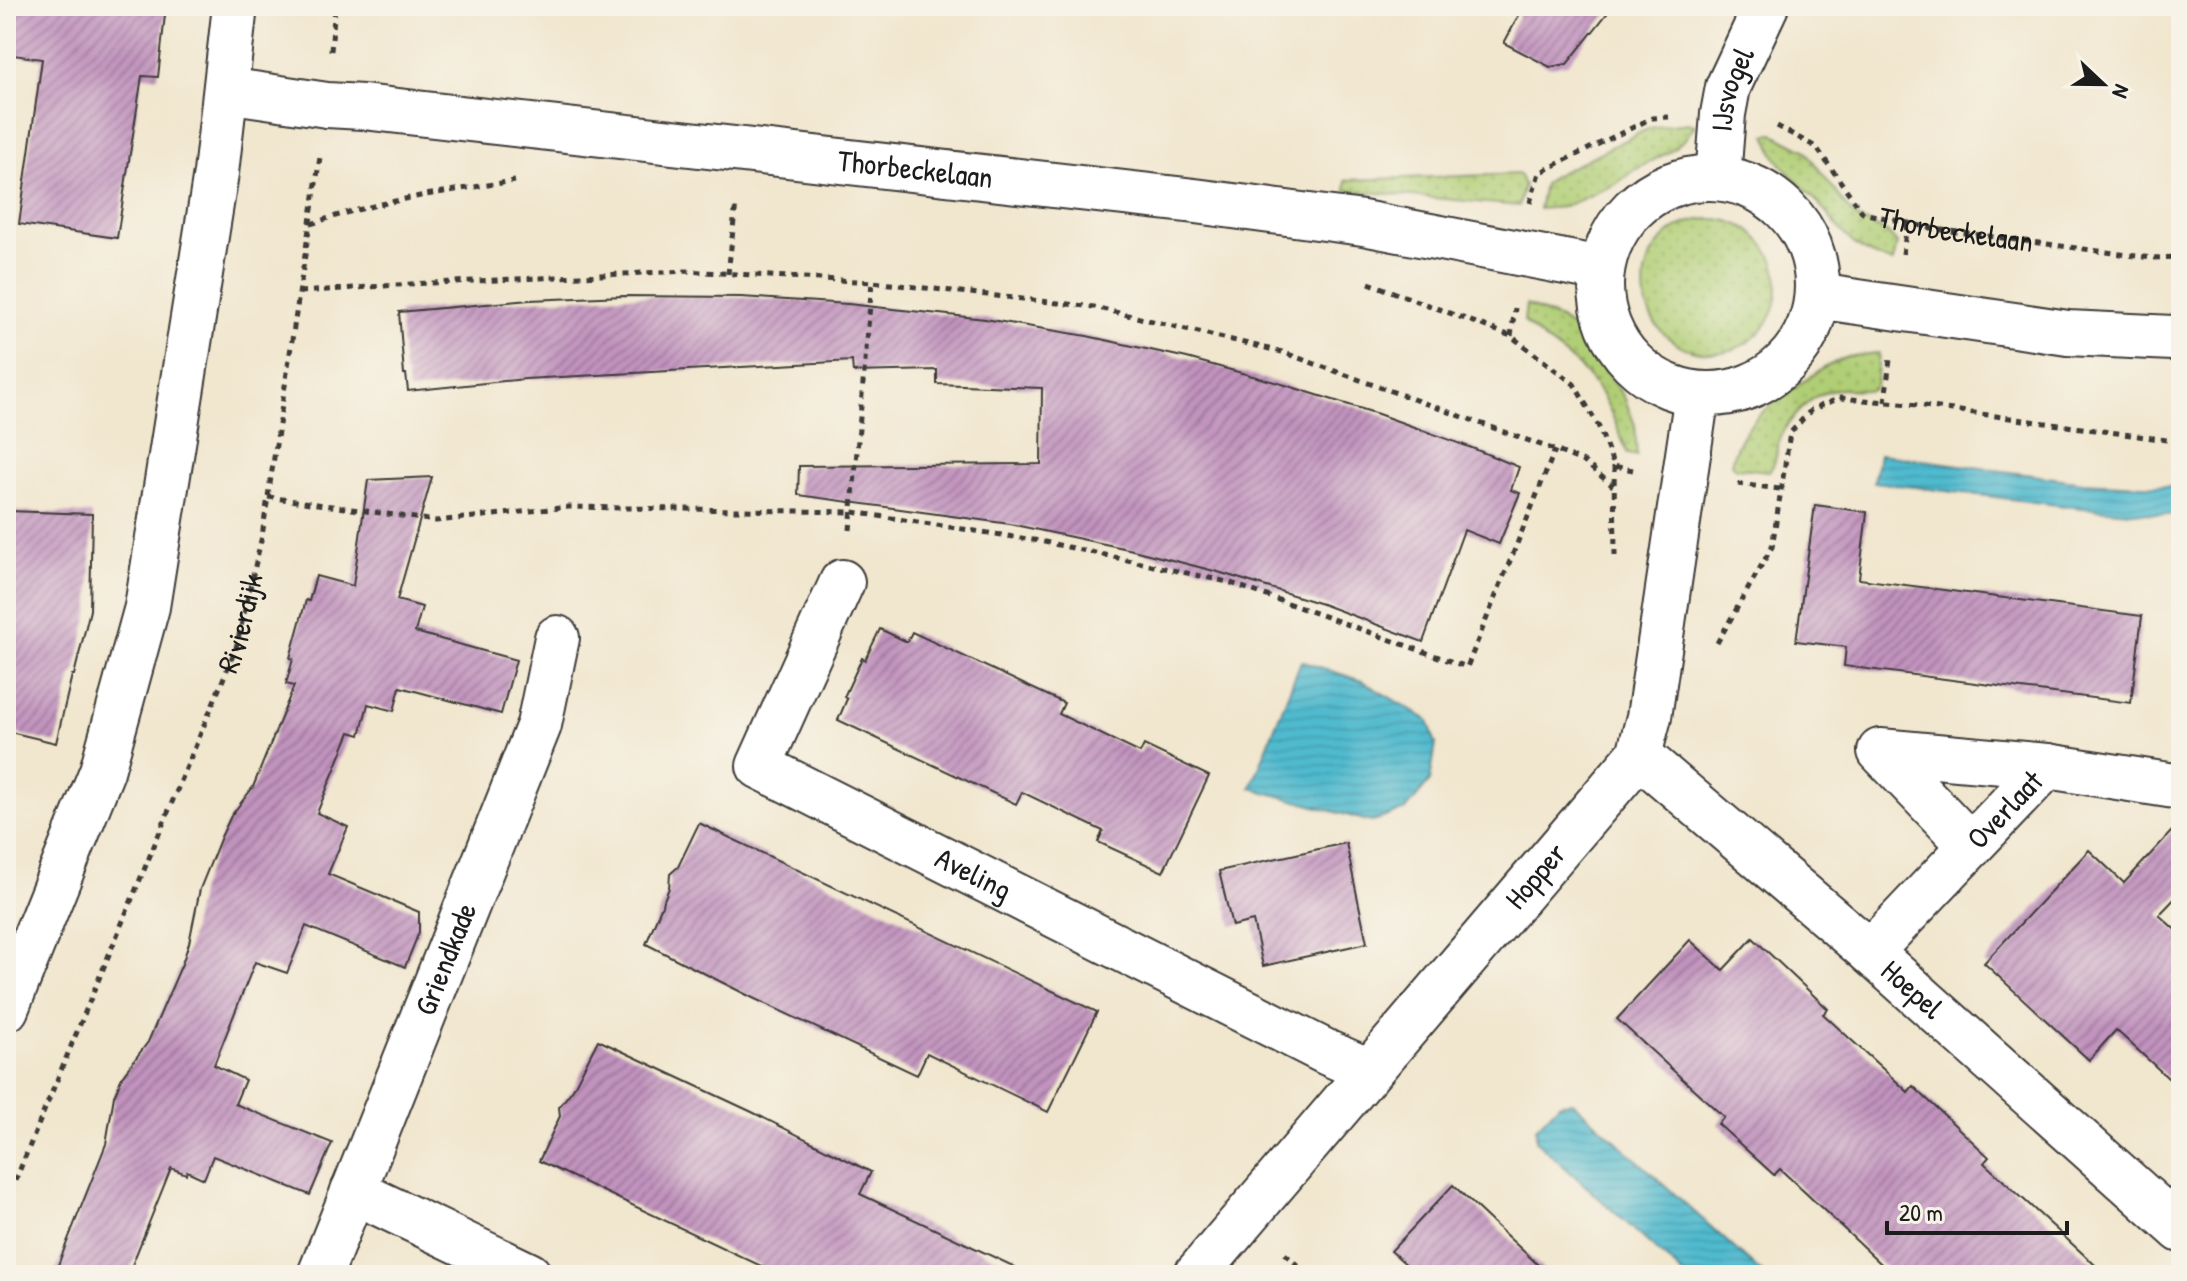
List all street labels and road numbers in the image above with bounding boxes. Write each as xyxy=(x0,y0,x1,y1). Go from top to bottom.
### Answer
street label: IJsvogel xyxy=(1701,40,1763,133)
street label: Thorbeckelaan xyxy=(836,140,995,197)
street label: Thorbeckelaan xyxy=(1875,196,2036,261)
street label: Rivierdijk xyxy=(207,570,272,678)
street label: Overlaat xyxy=(1957,761,2052,857)
street label: Hopper xyxy=(1495,833,1575,917)
street label: Aveling xyxy=(929,837,1019,909)
street label: Griendkade xyxy=(404,897,485,1021)
street label: Hoepel xyxy=(1873,950,1952,1027)

